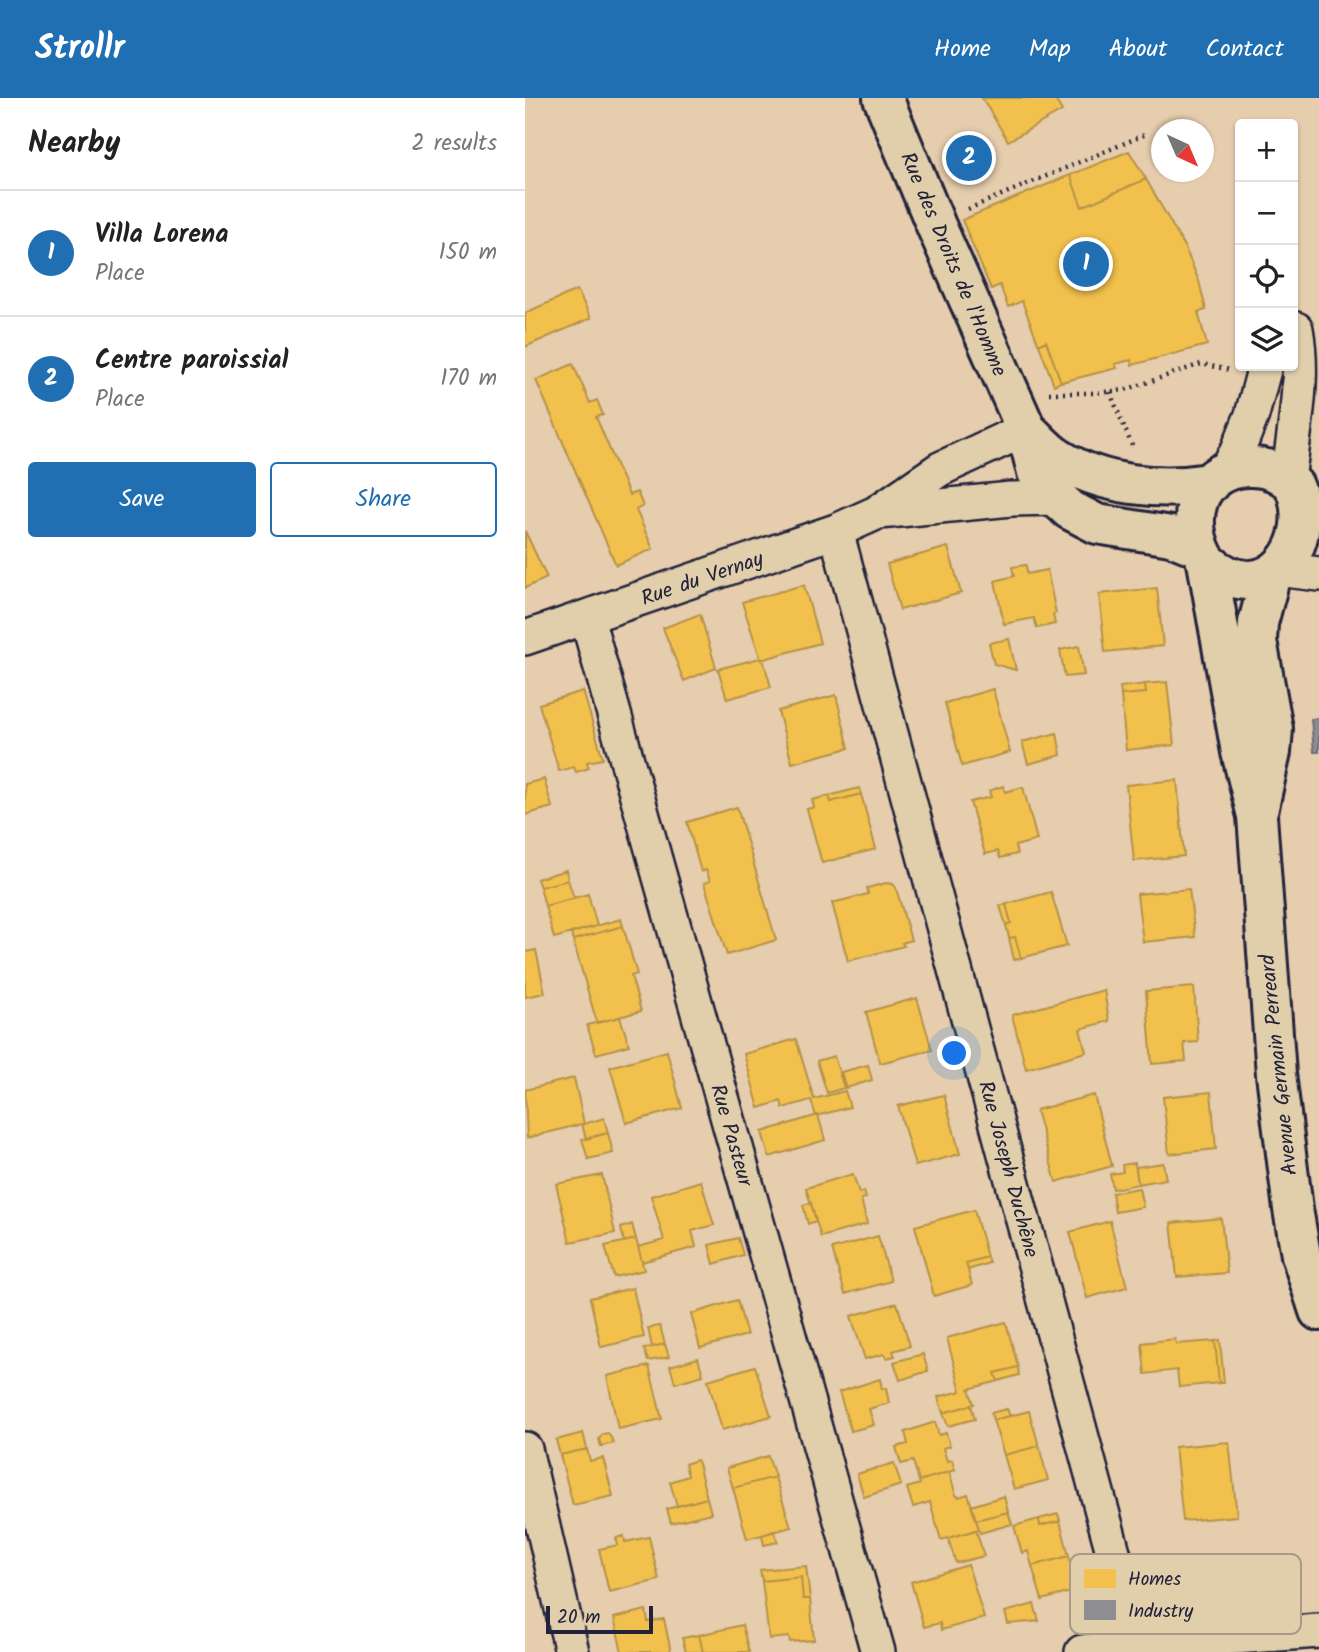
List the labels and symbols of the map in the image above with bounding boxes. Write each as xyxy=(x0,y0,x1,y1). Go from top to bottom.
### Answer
north arrow xyxy=(1151,119,1214,182)
pin: 2 xyxy=(946,132,992,184)
street label: Rue des Droits de l'Homme xyxy=(890,147,1015,382)
pin: 1 xyxy=(1063,238,1109,290)
street label: Rue du Vernay xyxy=(637,543,768,616)
street label: Avenue Germain Perreard xyxy=(1251,952,1308,1177)
your location xyxy=(937,1036,971,1070)
street label: Rue Joseph Duchêne xyxy=(968,1077,1047,1262)
street label: Rue Pasteur xyxy=(700,1080,761,1191)
legend xyxy=(1070,1554,1301,1634)
text: Homes xyxy=(1128,1565,1181,1595)
text: Industry xyxy=(1128,1597,1194,1627)
scale bar xyxy=(546,1603,653,1635)

